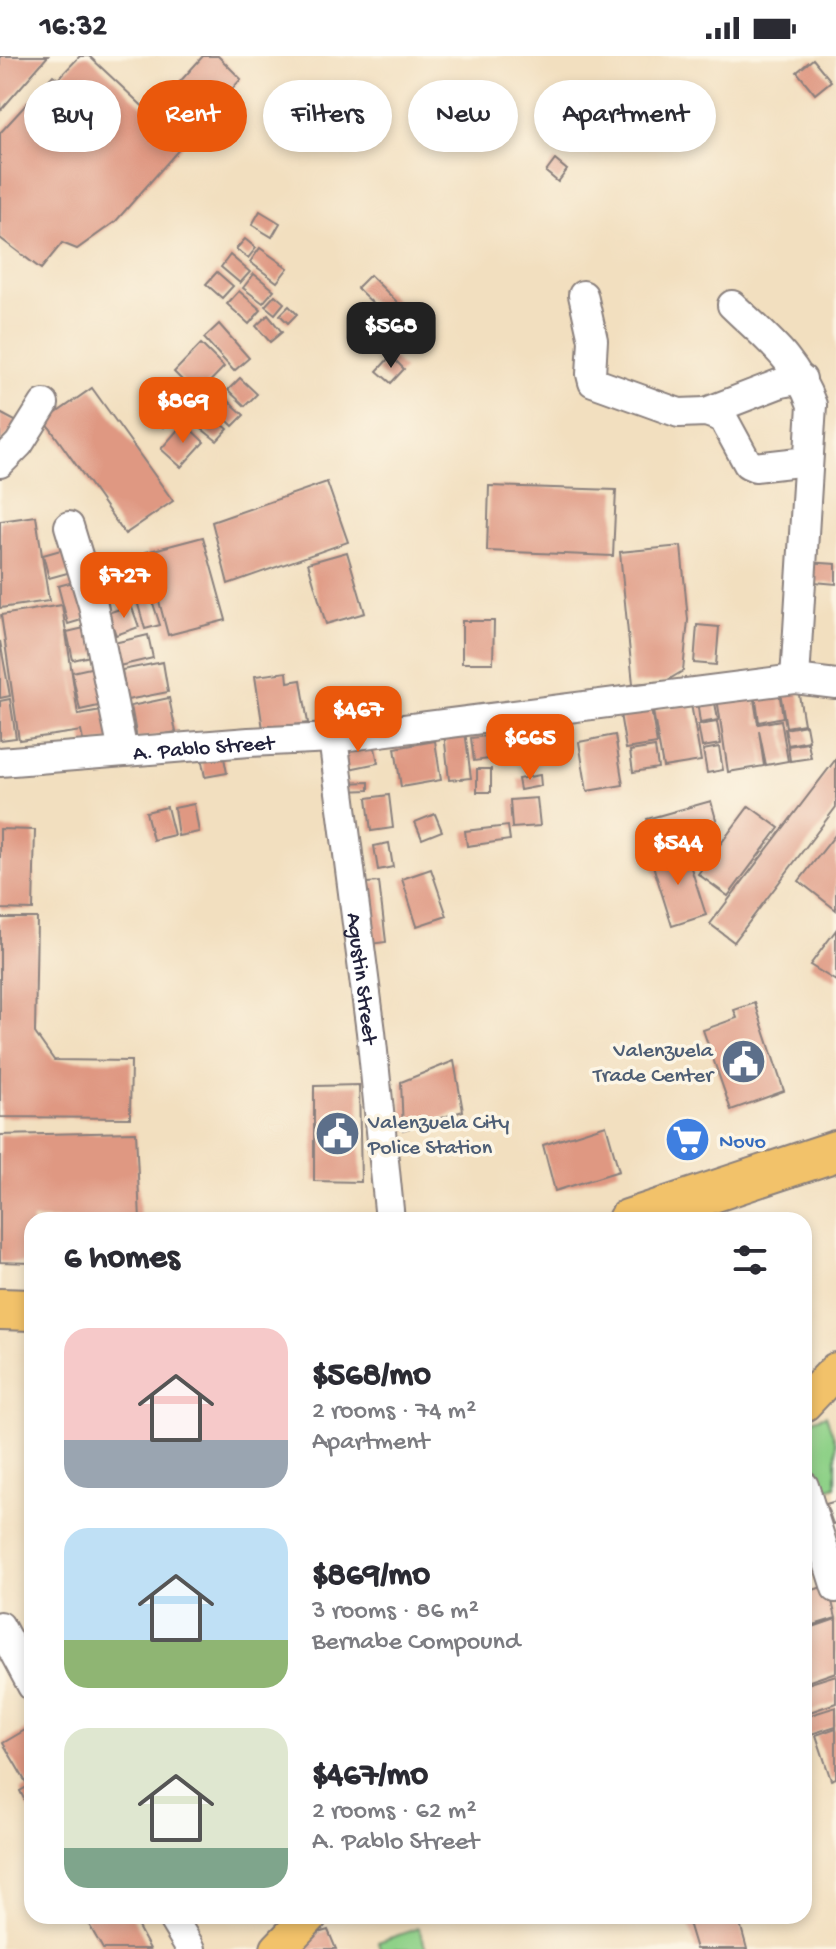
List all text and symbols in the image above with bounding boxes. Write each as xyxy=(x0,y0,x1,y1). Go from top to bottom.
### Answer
text: 16:32 xyxy=(40,11,107,46)
chip: Buy xyxy=(24,80,121,152)
chip: Rent xyxy=(137,80,247,152)
chip: Filters xyxy=(263,80,392,152)
chip: New xyxy=(408,80,518,152)
chip: Apartment xyxy=(534,80,716,152)
pin: $568 xyxy=(344,302,438,370)
text: $568 xyxy=(365,312,417,343)
pin: $869 xyxy=(136,377,230,445)
text: $869 xyxy=(157,387,209,418)
pin: $727 xyxy=(77,552,171,620)
text: $727 xyxy=(98,562,150,593)
pin: $467 xyxy=(311,686,405,754)
text: $467 xyxy=(333,696,383,727)
pin: $665 xyxy=(483,714,577,782)
text: $665 xyxy=(504,724,556,755)
street label: A. Pablo Street xyxy=(132,732,277,768)
pin: $544 xyxy=(631,819,725,887)
text: $544 xyxy=(653,829,703,860)
street label: Agustin Street xyxy=(339,911,381,1047)
public building icon: Valenzuela Trade Center xyxy=(720,1037,768,1085)
place label: Valenzuela Trade Center xyxy=(591,1039,715,1090)
public building icon: Valenzuela City Police Station xyxy=(313,1109,361,1157)
place label: Valenzuela City Police Station xyxy=(367,1111,509,1162)
supermarket icon: Novo xyxy=(664,1115,712,1163)
place label: Novo xyxy=(719,1130,766,1156)
icon: filters xyxy=(728,1238,772,1282)
text: 6 homes xyxy=(64,1240,179,1280)
text: $568/mo xyxy=(312,1357,431,1397)
icon: home xyxy=(128,1360,224,1456)
text: 2 rooms · 74 m² xyxy=(312,1397,476,1428)
text: Apartment xyxy=(312,1428,429,1459)
text: $869/mo xyxy=(312,1557,430,1597)
icon: home xyxy=(128,1560,224,1656)
text: 3 rooms · 86 m² xyxy=(312,1597,479,1628)
text: Bernabe Compound xyxy=(312,1628,520,1659)
text: $467/mo xyxy=(312,1757,428,1797)
icon: home xyxy=(128,1760,224,1856)
text: 2 rooms · 62 m² xyxy=(312,1797,476,1828)
text: A. Pablo Street xyxy=(312,1828,479,1859)

